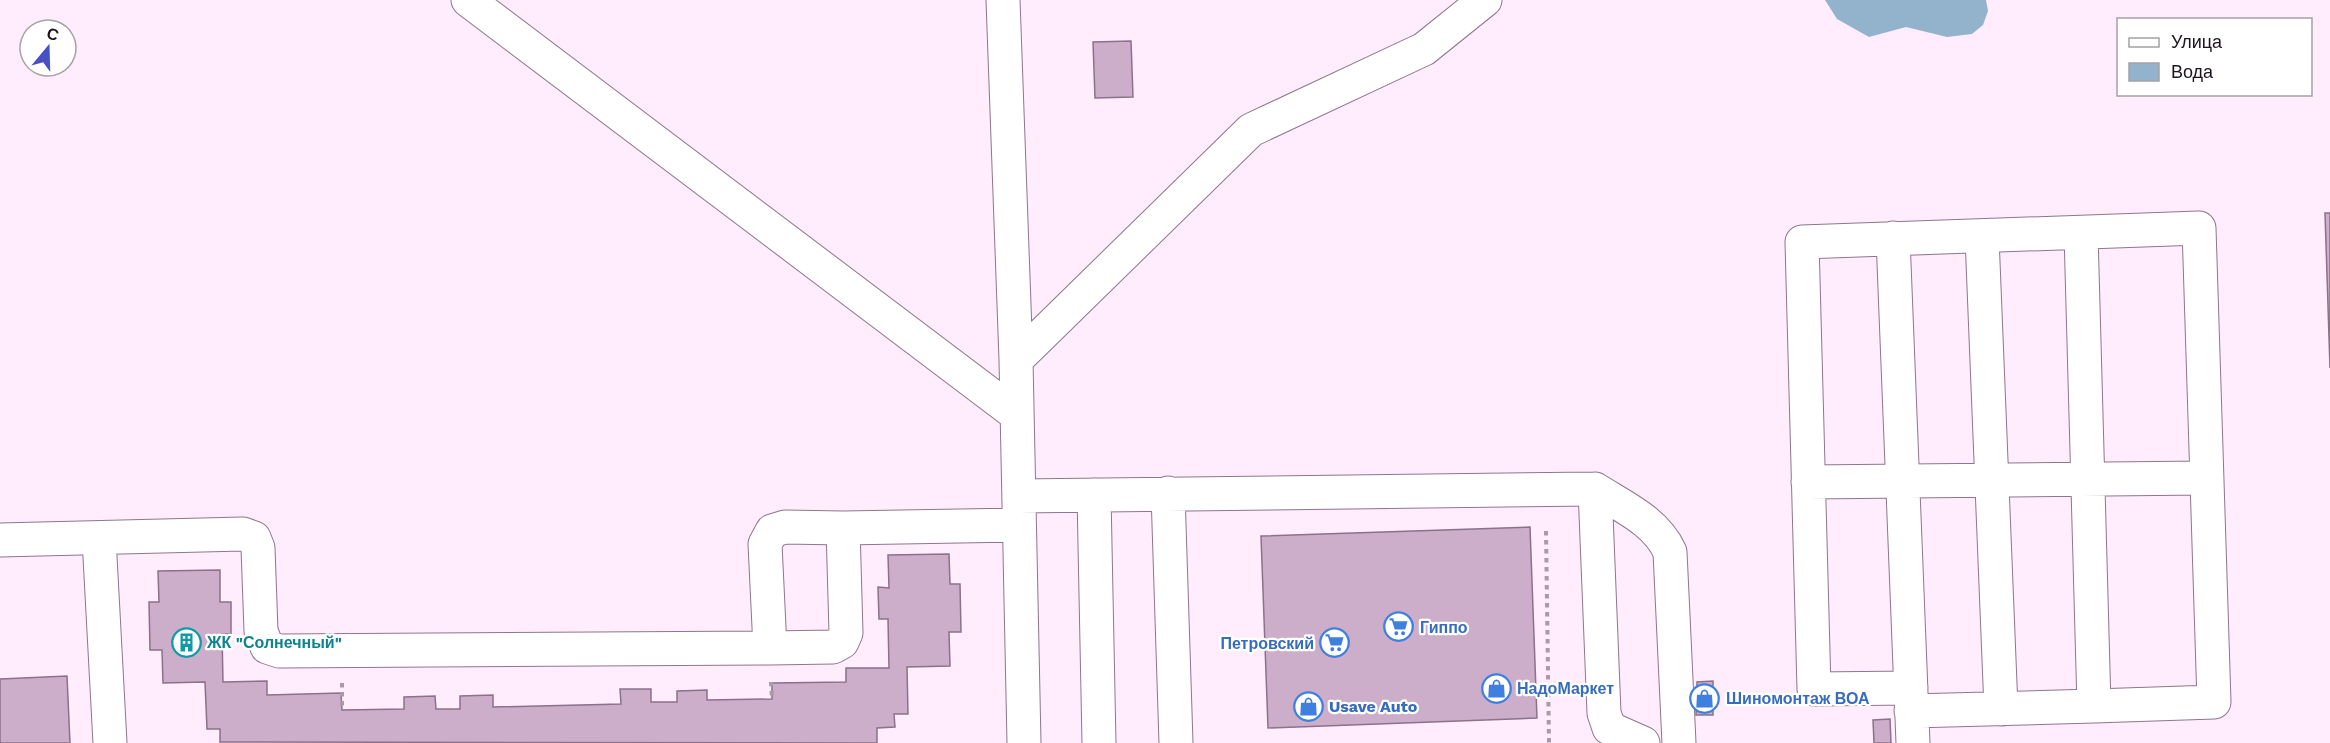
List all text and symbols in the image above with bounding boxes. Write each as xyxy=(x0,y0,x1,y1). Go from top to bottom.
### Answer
north arrow xyxy=(18,18,78,78)
legend xyxy=(2117,18,2312,96)
text: С xyxy=(44,23,62,45)
text: Улица xyxy=(2171,31,2223,52)
text: Вода xyxy=(2171,61,2214,82)
supermarket icon: Гиппо xyxy=(1383,611,1415,643)
place label: Гиппо xyxy=(1420,618,1468,637)
building icon: ЖК "Солнечный" xyxy=(170,626,202,658)
supermarket icon: Петровский xyxy=(1319,627,1351,659)
place label: ЖК "Солнечный" xyxy=(206,633,342,652)
place label: Петровский xyxy=(1220,634,1314,653)
shop icon: НадоМаркет xyxy=(1480,672,1512,704)
place label: НадоМаркет xyxy=(1517,679,1614,698)
shop icon: Шиномонтаж ВОА xyxy=(1689,682,1721,714)
place label: Шиномонтаж ВОА xyxy=(1726,689,1870,708)
shop icon: Usave Auto xyxy=(1292,690,1324,722)
place label: Usave Auto xyxy=(1329,697,1418,716)

